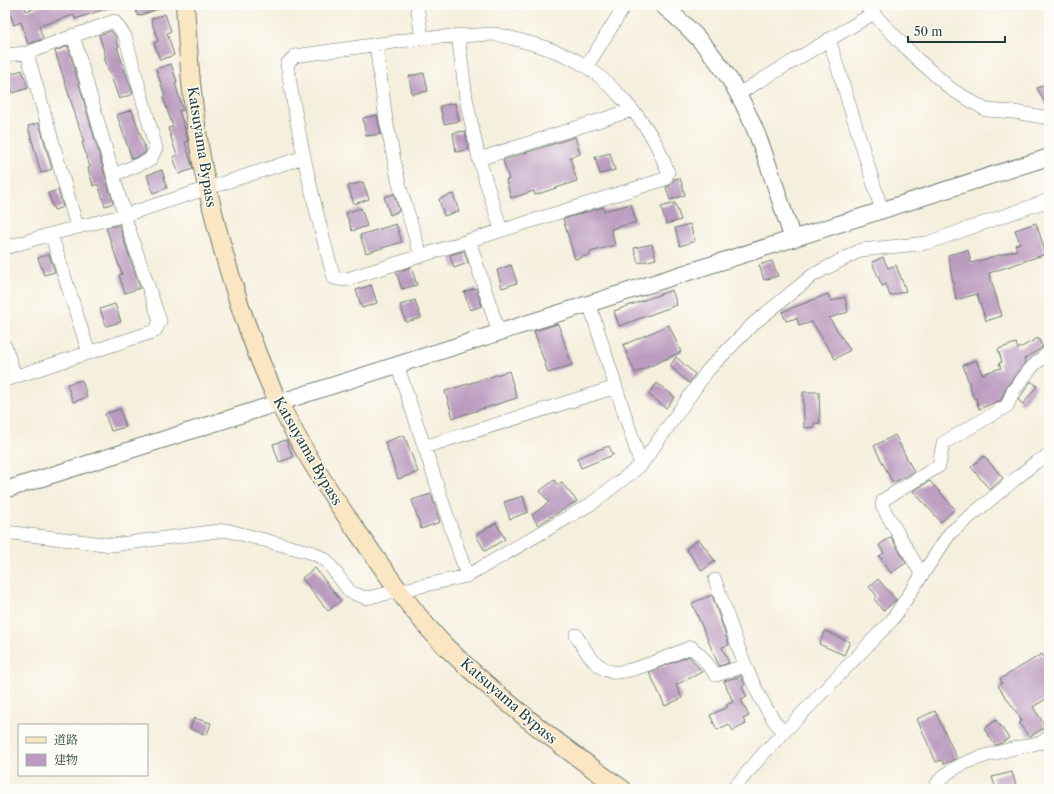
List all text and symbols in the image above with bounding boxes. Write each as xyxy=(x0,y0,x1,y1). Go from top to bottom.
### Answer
scale bar xyxy=(908,18,1005,44)
text: 50 m xyxy=(914,24,943,39)
street label: Katsuyama Bypass xyxy=(184,85,220,209)
street label: Katsuyama Bypass xyxy=(270,394,346,508)
street label: Katsuyama Bypass xyxy=(457,654,561,748)
legend xyxy=(18,724,148,776)
text: 道路 xyxy=(54,732,78,747)
text: 建物 xyxy=(54,752,78,767)

